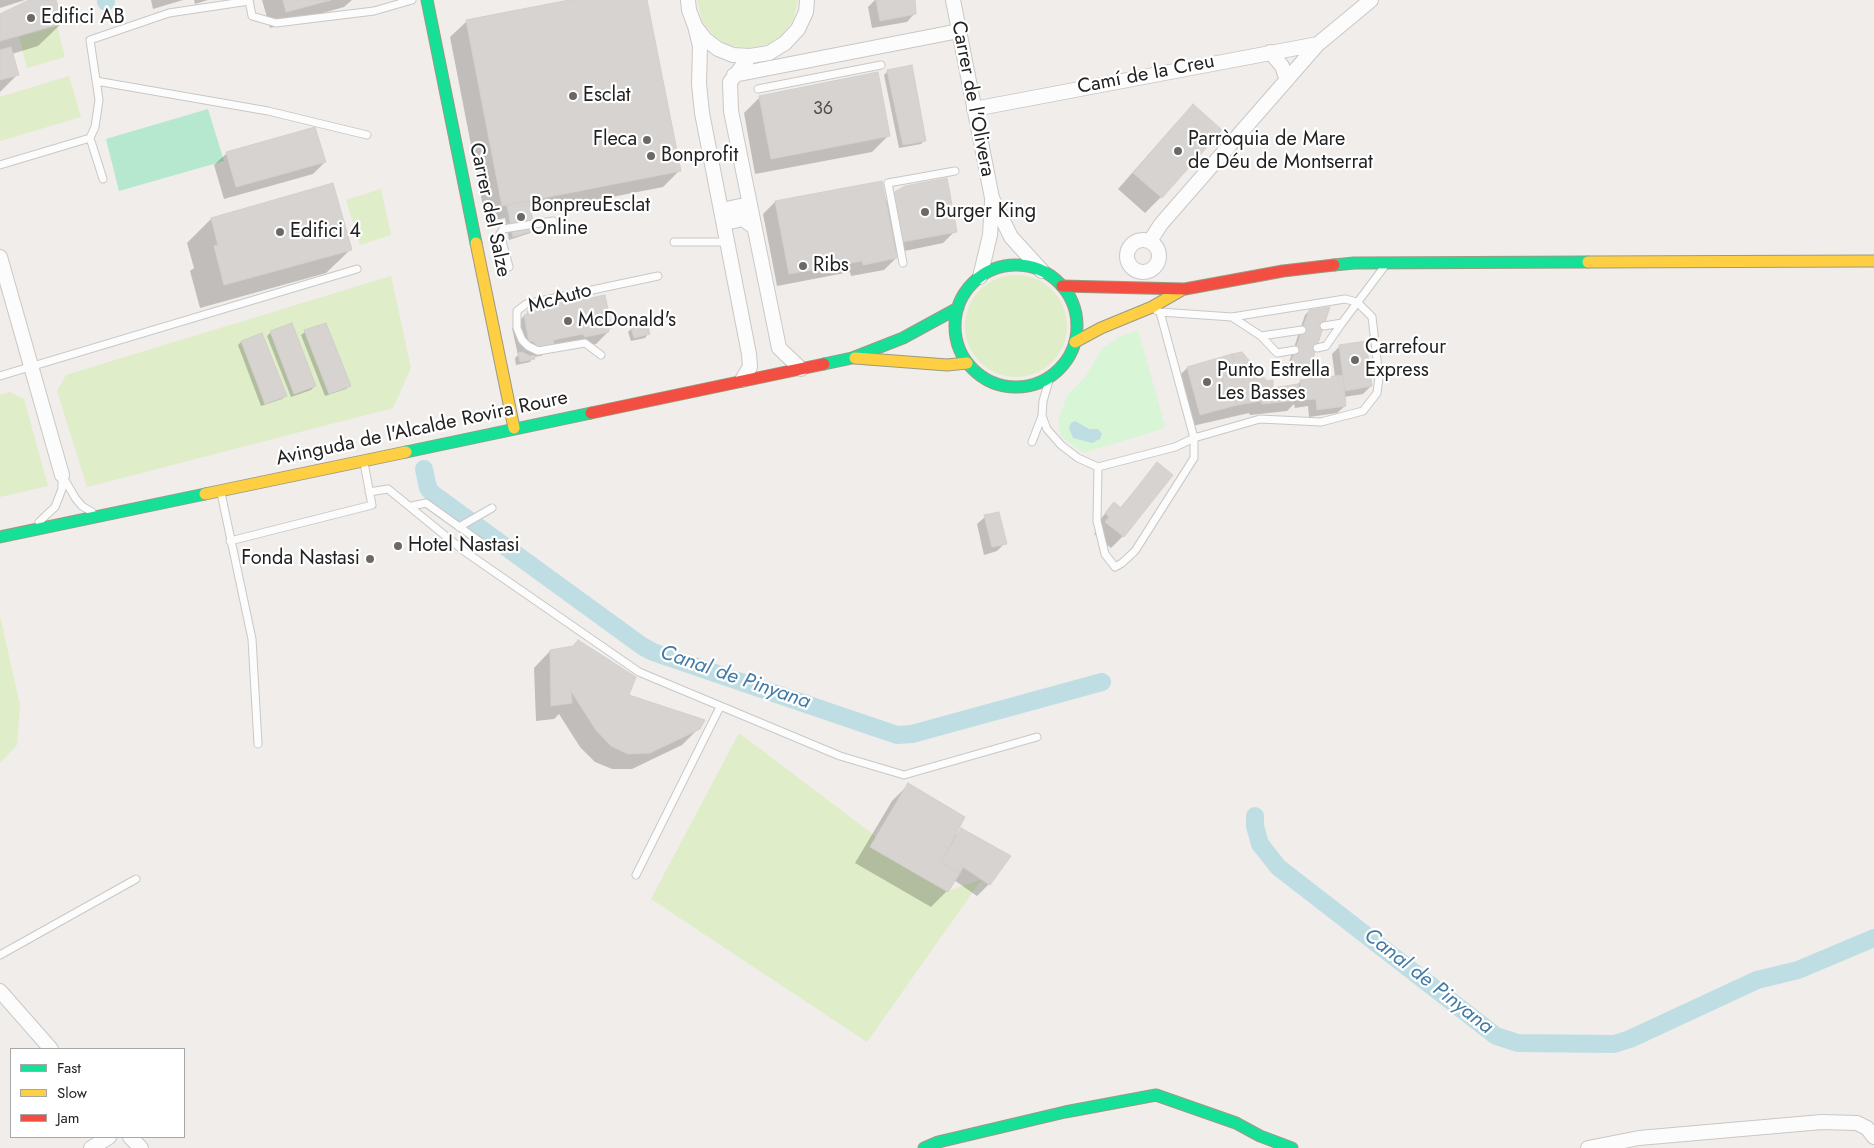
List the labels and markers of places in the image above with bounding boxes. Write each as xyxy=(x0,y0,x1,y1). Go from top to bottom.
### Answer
place label: Edifici AB xyxy=(41,6,125,30)
marker: Edifici AB xyxy=(25,12,37,24)
place label: Esclat xyxy=(583,84,631,108)
marker: Esclat xyxy=(567,90,579,102)
place label: Fleca xyxy=(593,128,637,152)
place label: Parròquia de Mare de Déu de Montserrat xyxy=(1188,128,1373,175)
marker: Fleca xyxy=(641,134,653,146)
place label: Bonprofit xyxy=(661,144,738,168)
marker: Parròquia de Mare de Déu de Montserrat xyxy=(1172,145,1184,157)
marker: Bonprofit xyxy=(645,150,657,162)
place label: BonpreuEsclat Online xyxy=(531,194,650,241)
place label: Burger King xyxy=(935,200,1036,224)
marker: Burger King xyxy=(919,206,931,218)
marker: BonpreuEsclat Online xyxy=(515,211,527,223)
place label: Edifici 4 xyxy=(290,220,361,244)
marker: Edifici 4 xyxy=(274,226,286,238)
place label: Ribs xyxy=(813,254,849,278)
marker: Ribs xyxy=(797,260,809,272)
place label: McDonald's xyxy=(578,309,676,333)
marker: McDonald's xyxy=(562,315,574,327)
place label: Carrefour Express xyxy=(1365,336,1446,383)
marker: Carrefour Express xyxy=(1349,354,1361,366)
place label: Punto Estrella Les Basses xyxy=(1217,359,1330,406)
marker: Punto Estrella Les Basses xyxy=(1201,376,1213,388)
place label: Hotel Nastasi xyxy=(408,534,520,558)
marker: Hotel Nastasi xyxy=(392,540,404,552)
place label: Fonda Nastasi xyxy=(241,547,360,571)
marker: Fonda Nastasi xyxy=(364,553,376,565)

